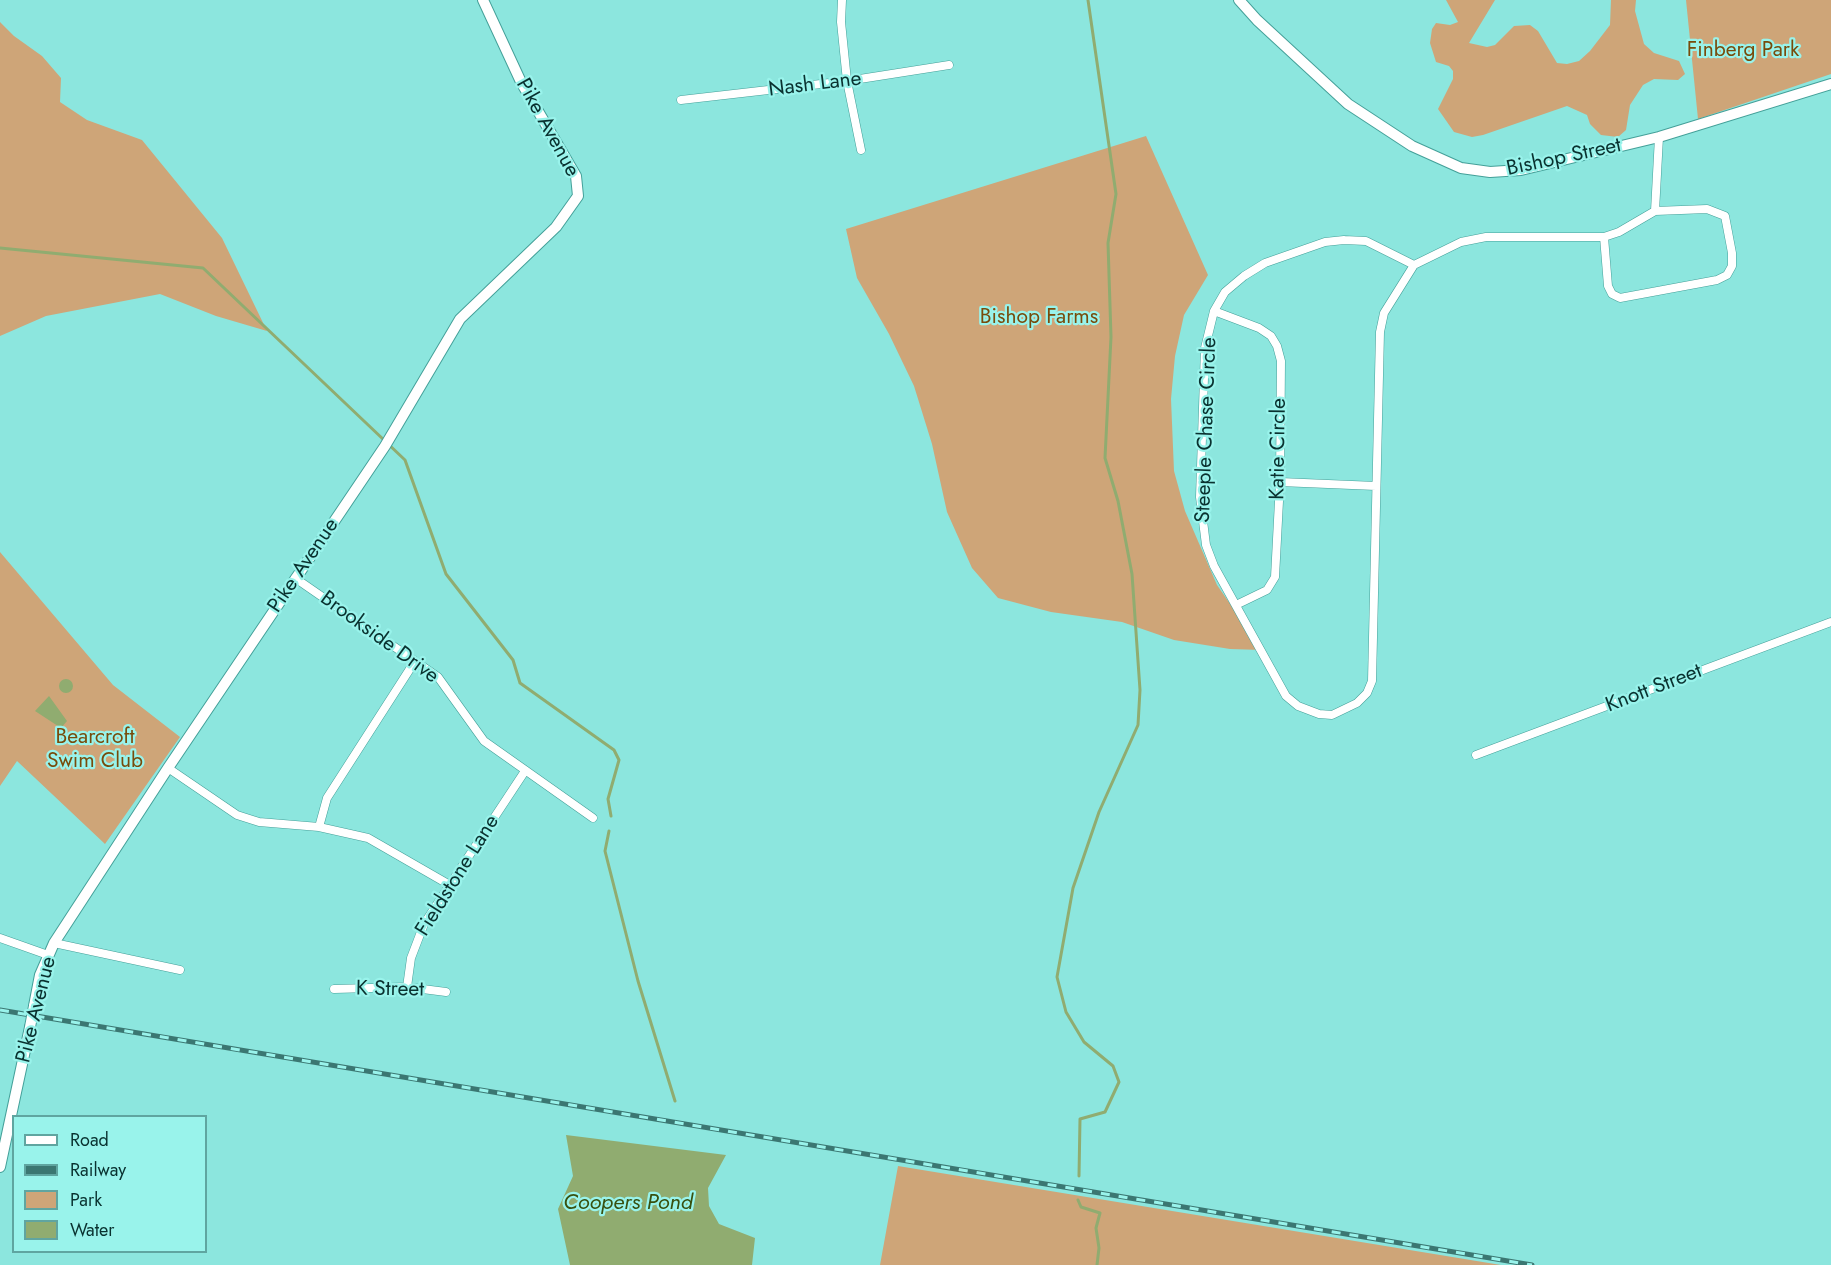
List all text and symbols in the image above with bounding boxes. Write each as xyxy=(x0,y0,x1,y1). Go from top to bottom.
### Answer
park label: Finberg Park xyxy=(1687,38,1799,64)
street label: Nash Lane xyxy=(767,67,863,103)
street label: Pike Avenue xyxy=(510,74,584,182)
street label: Bishop Street xyxy=(1504,134,1624,182)
park label: Bishop Farms xyxy=(980,305,1098,331)
street label: Steeple Chase Circle xyxy=(1191,337,1223,523)
street label: Katie Circle xyxy=(1266,398,1292,500)
street label: Pike Avenue xyxy=(263,514,345,618)
street label: Brookside Drive xyxy=(315,587,443,689)
street label: Knott Street xyxy=(1602,659,1706,719)
park label: Bearcroft Swim Club xyxy=(47,725,143,775)
street label: Fieldstone Lane xyxy=(411,811,505,941)
street label: Pike Avenue xyxy=(12,954,62,1066)
street label: K Street xyxy=(356,977,424,1003)
legend xyxy=(12,1115,207,1253)
text: Road xyxy=(70,1127,109,1153)
text: Railway xyxy=(70,1157,126,1183)
text: Park xyxy=(70,1187,102,1213)
water label: Coopers Pond xyxy=(563,1191,693,1217)
text: Water xyxy=(70,1217,114,1243)

